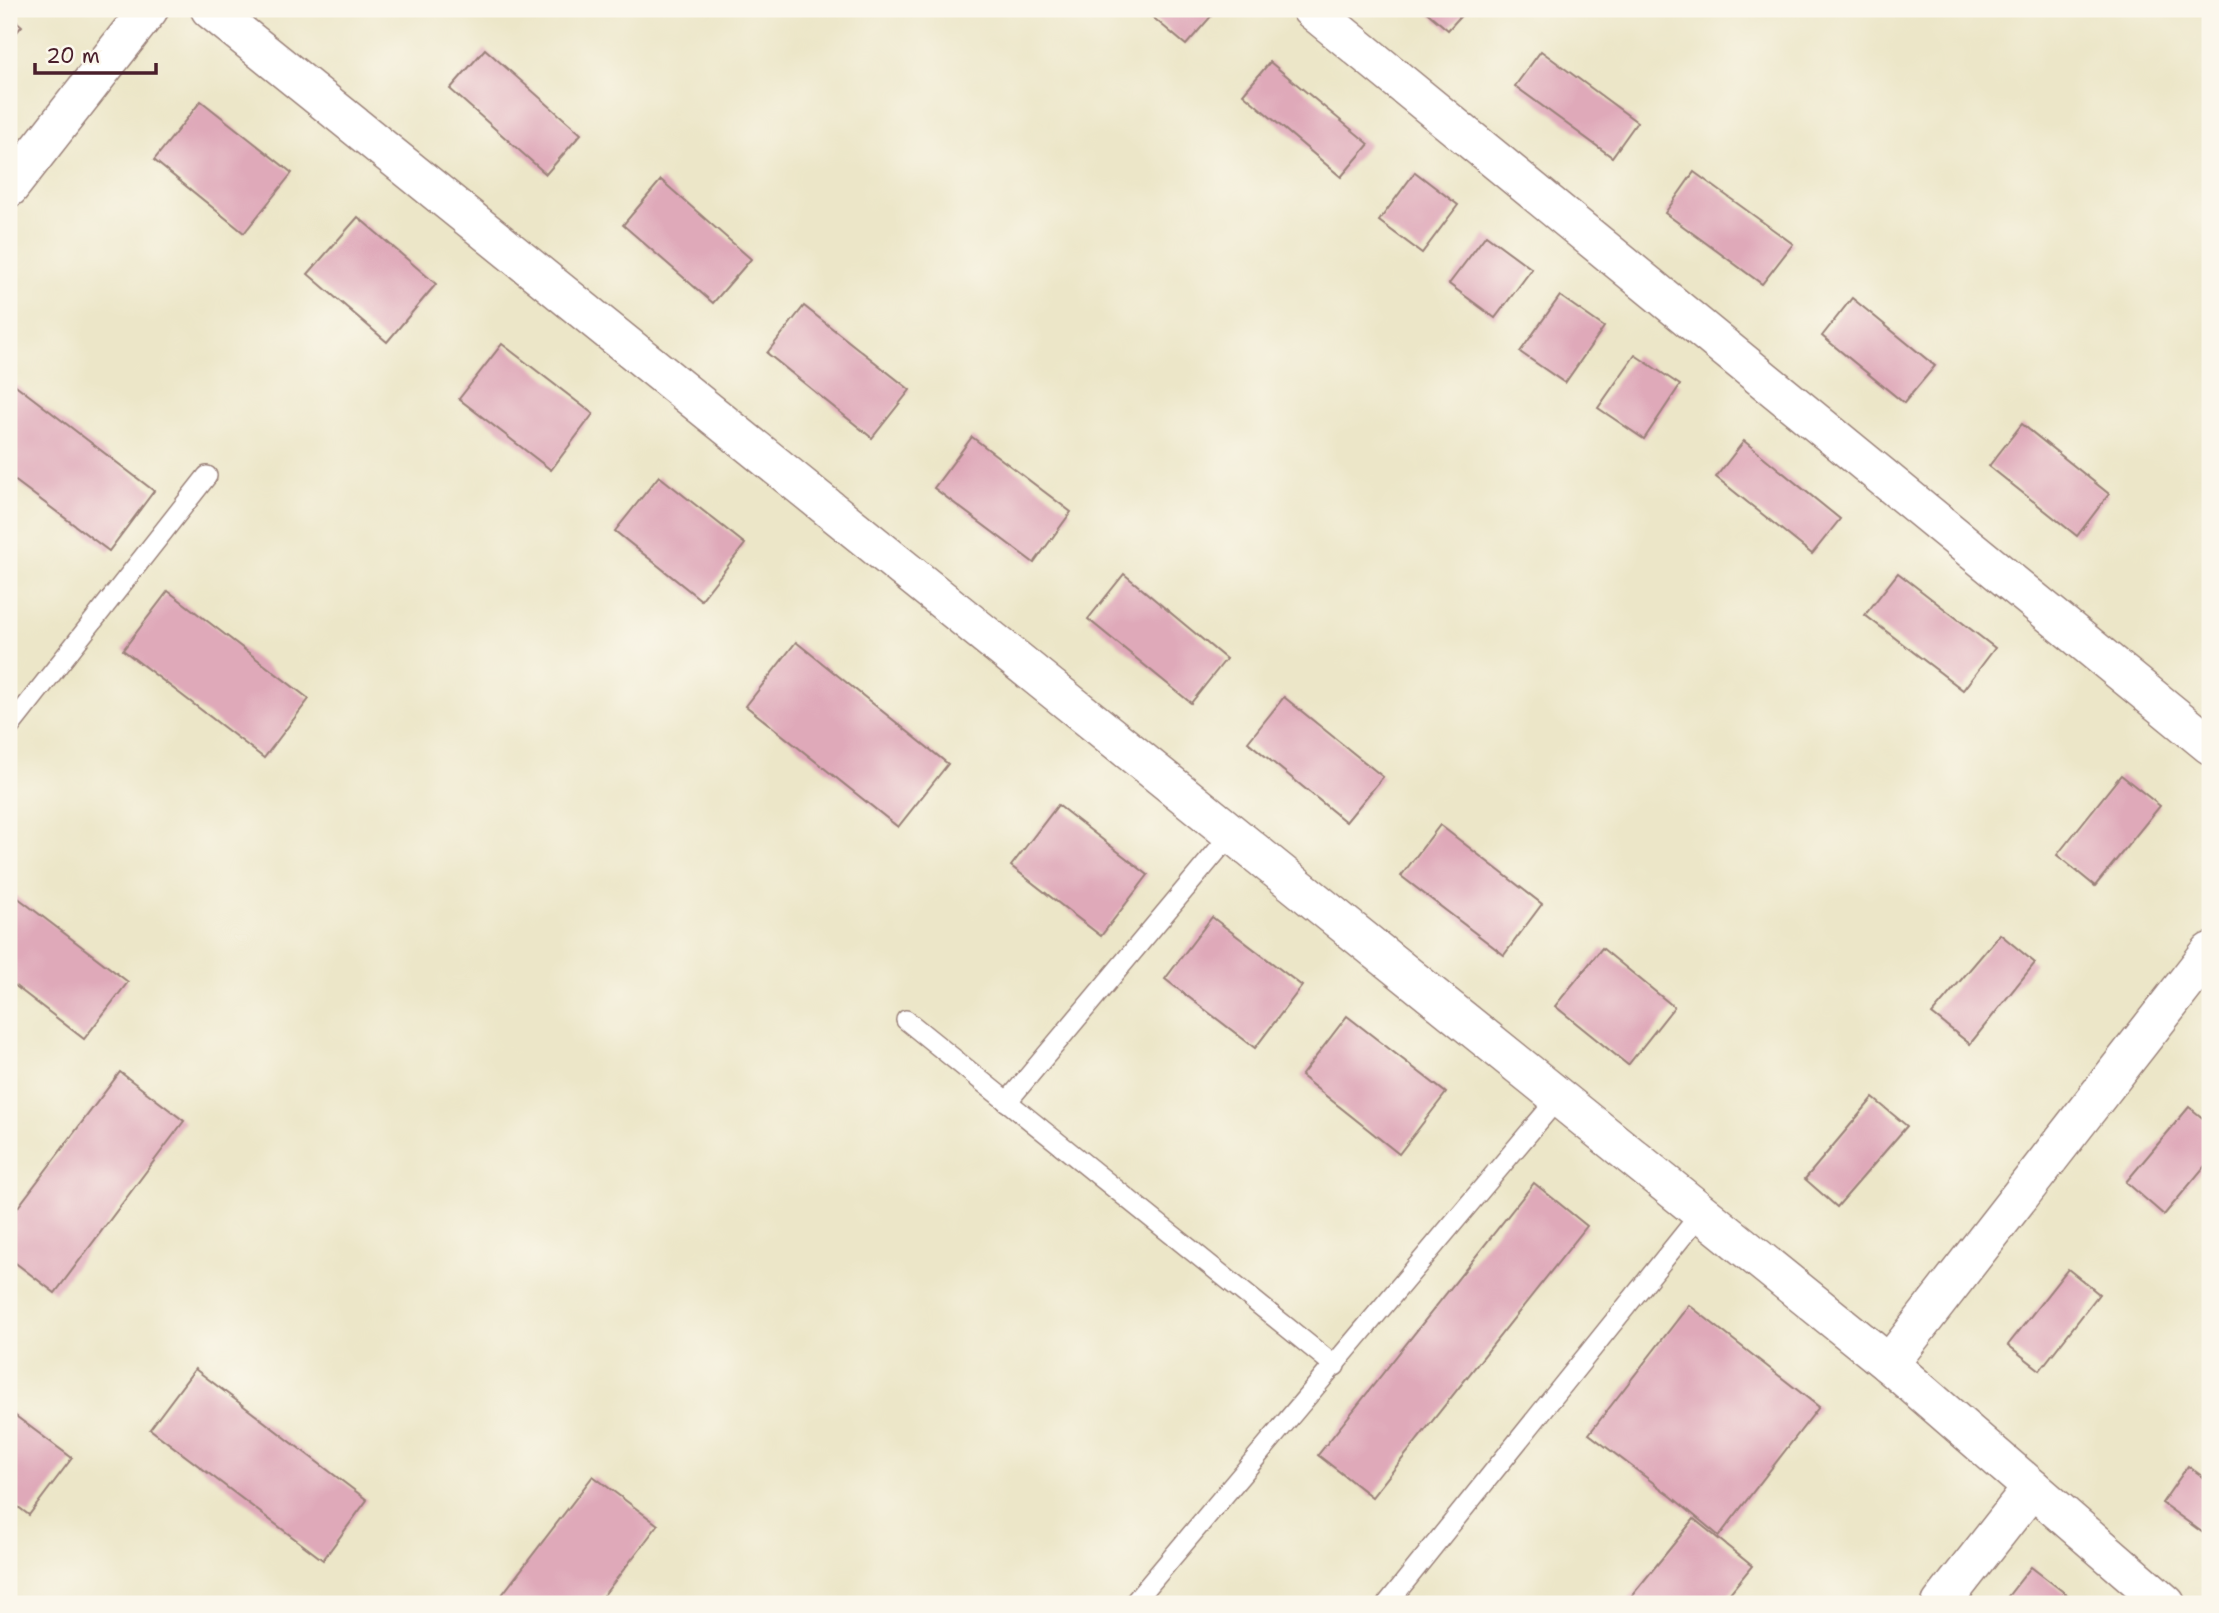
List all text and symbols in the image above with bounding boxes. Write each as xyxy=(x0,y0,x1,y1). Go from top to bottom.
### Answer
scale bar xyxy=(35,32,156,76)
text: 20 m xyxy=(46,42,100,70)

